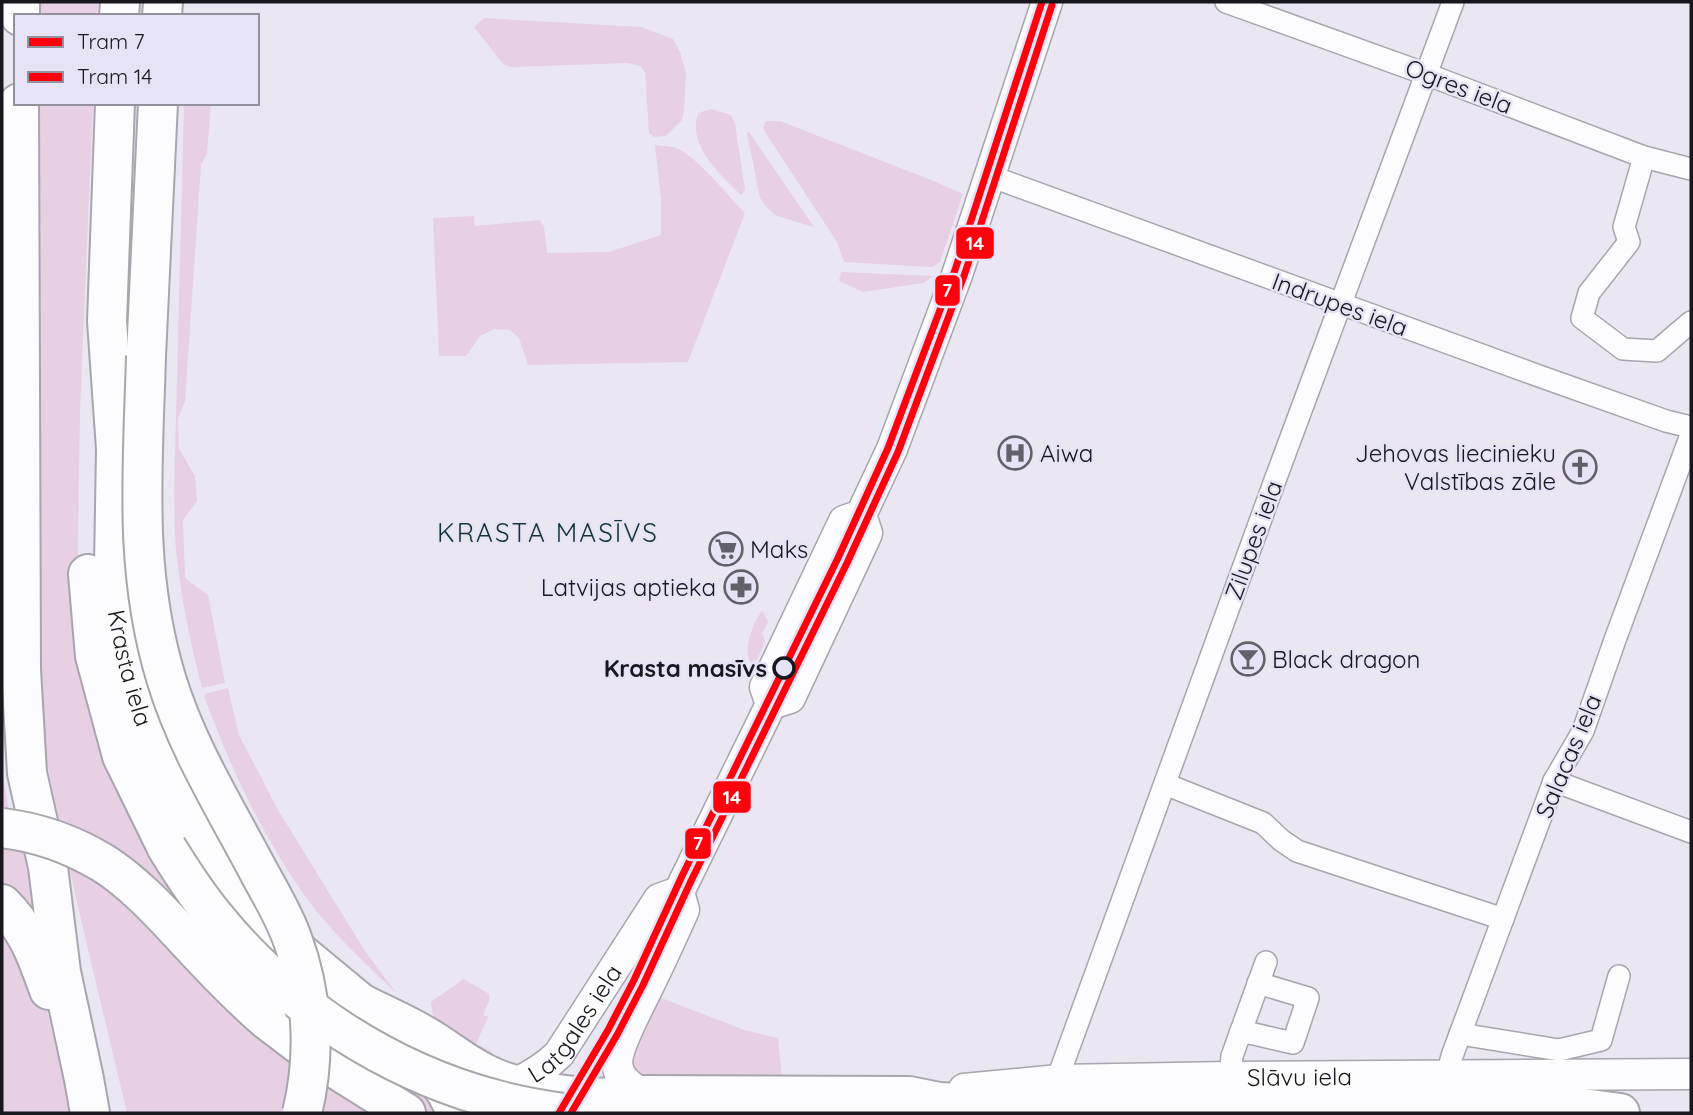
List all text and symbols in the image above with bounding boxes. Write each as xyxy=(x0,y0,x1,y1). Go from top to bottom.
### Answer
legend xyxy=(14,14,259,105)
text: Tram 7 xyxy=(77,28,145,54)
street label: Ogres iela xyxy=(1401,52,1517,120)
text: Tram 14 xyxy=(77,63,152,89)
line badge: 14 xyxy=(955,226,995,260)
text: 14 xyxy=(966,231,984,255)
street label: Indrupes iela xyxy=(1268,266,1412,342)
line badge: 7 xyxy=(934,274,961,307)
text: 7 xyxy=(942,278,952,302)
hospital icon: Aiwa xyxy=(996,434,1034,472)
place label: Aiwa xyxy=(1040,438,1093,468)
place label: Jehovas liecinieku Valstības zāle xyxy=(1355,438,1556,496)
church icon: Jehovas liecinieku Valstības zāle xyxy=(1561,448,1599,486)
street label: Zilupes iela xyxy=(1218,476,1288,604)
district label: KRASTA MASĪVS xyxy=(437,516,659,549)
supermarket icon: Maks xyxy=(707,530,745,568)
place label: Maks xyxy=(750,534,808,564)
pharmacy icon: Latvijas aptieka xyxy=(722,568,760,606)
place label: Latvijas aptieka xyxy=(541,572,716,602)
street label: Krasta iela xyxy=(102,607,160,731)
bar icon: Black dragon xyxy=(1229,640,1267,678)
place label: Black dragon xyxy=(1272,644,1420,674)
place label: Krasta masīvs xyxy=(604,653,767,683)
marker: Krasta masīvs xyxy=(773,657,795,679)
street label: Salacas iela xyxy=(1528,690,1608,822)
line badge: 14 xyxy=(712,780,752,814)
text: 14 xyxy=(723,785,741,809)
line badge: 7 xyxy=(684,827,712,860)
text: 7 xyxy=(693,831,703,855)
street label: Latgales iela xyxy=(522,959,628,1089)
street label: Slāvu iela xyxy=(1247,1061,1352,1092)

